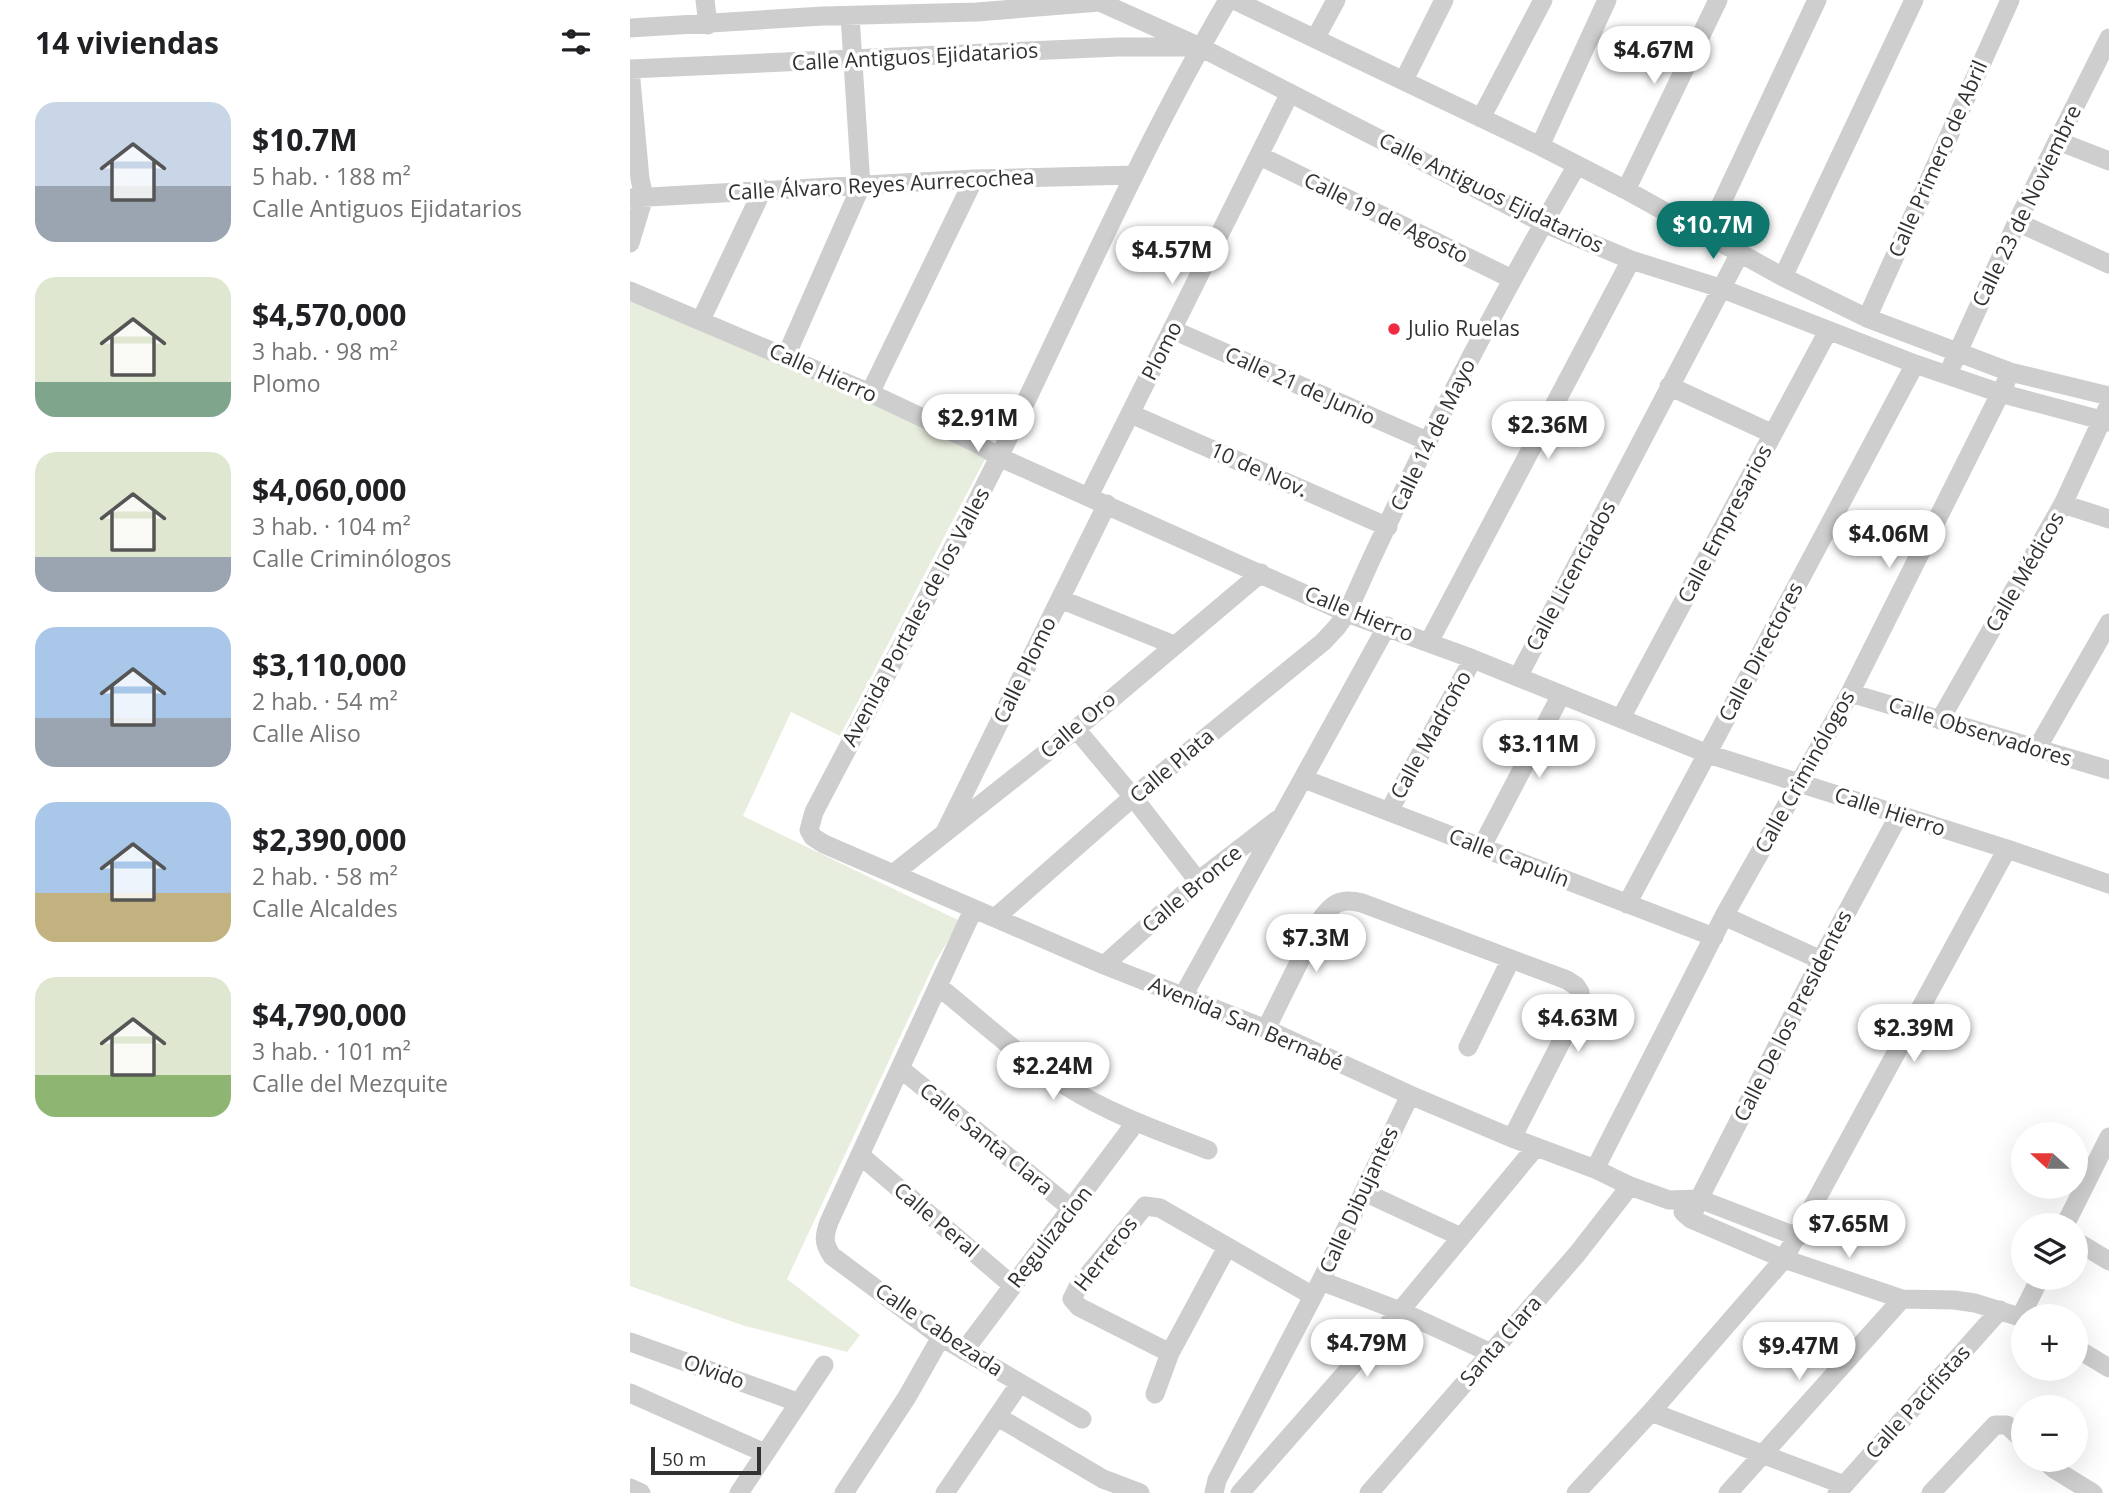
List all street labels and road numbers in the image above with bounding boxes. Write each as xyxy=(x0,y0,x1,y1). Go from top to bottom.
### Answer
street label: Calle Antiguos Ejidatarios xyxy=(791,36,1039,76)
street label: Calle Primero de Abril xyxy=(1881,56,1993,261)
street label: Calle 23 de Noviembre xyxy=(1965,100,2087,311)
street label: Calle Antiguos Ejidatarios xyxy=(1375,125,1608,259)
street label: Calle Álvaro Reyes Aurrecochea xyxy=(727,162,1035,206)
street label: Calle 19 de Agosto xyxy=(1300,165,1473,269)
street label: Plomo xyxy=(1134,316,1188,385)
street label: Calle Hierro xyxy=(765,336,882,408)
street label: Calle 21 de Junio xyxy=(1221,339,1380,431)
street label: Calle 14 de Mayo xyxy=(1383,354,1481,515)
street label: 10 de Nov. xyxy=(1206,435,1313,503)
street label: Calle Empresarios xyxy=(1671,440,1778,607)
street label: Avenida Portales de los Valles xyxy=(835,482,995,751)
street label: Calle Licenciados xyxy=(1519,496,1622,656)
street label: Calle Médicos xyxy=(1978,506,2070,637)
street label: Calle Directores xyxy=(1712,577,1809,726)
street label: Calle Hierro xyxy=(1301,579,1418,648)
street label: Calle Plomo xyxy=(986,612,1062,728)
street label: Calle Madroño xyxy=(1383,665,1477,804)
street label: Calle Oro xyxy=(1034,684,1121,764)
street label: Calle Criminólogos xyxy=(1748,685,1861,858)
street label: Calle Observadores xyxy=(1885,690,2075,772)
street label: Calle Plata xyxy=(1123,722,1219,809)
street label: Calle Hierro xyxy=(1831,780,1949,842)
street label: Calle Capulín xyxy=(1445,821,1574,893)
street label: Calle Bronce xyxy=(1136,838,1247,938)
street label: Calle De los Presidentes xyxy=(1727,905,1858,1126)
street label: Avenida San Bernabé xyxy=(1145,969,1348,1077)
street label: Calle Santa Clara xyxy=(914,1076,1059,1201)
street label: Calle Dibujantes xyxy=(1312,1122,1404,1277)
street label: Calle Peral xyxy=(888,1175,985,1263)
street label: Regulizacion xyxy=(1001,1180,1098,1293)
street label: Herreros xyxy=(1067,1210,1143,1296)
street label: Calle Cabezada xyxy=(870,1276,1009,1382)
street label: Santa Clara xyxy=(1453,1289,1547,1391)
street label: Calle Pacifistas xyxy=(1859,1338,1976,1464)
street label: Olvido xyxy=(680,1347,749,1395)

